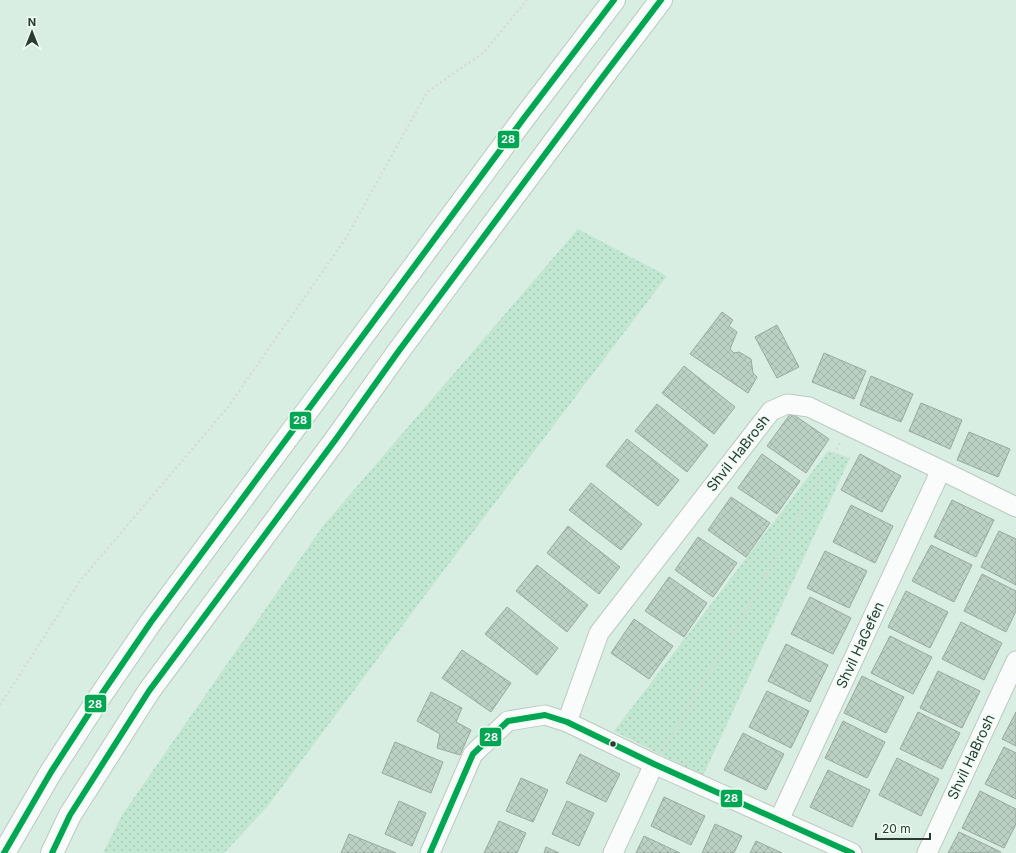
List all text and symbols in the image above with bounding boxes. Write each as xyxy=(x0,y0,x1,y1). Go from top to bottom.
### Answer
north arrow xyxy=(12,12,52,52)
text: N xyxy=(28,15,36,29)
line badge: 28 xyxy=(497,130,520,149)
text: 28 xyxy=(501,132,515,146)
line badge: 28 xyxy=(289,411,312,430)
street label: Shvil HaBrosh xyxy=(703,411,773,494)
text: 28 xyxy=(293,413,307,427)
street label: Shvil HaGefen xyxy=(832,599,887,691)
line badge: 28 xyxy=(84,694,107,713)
text: 28 xyxy=(88,697,102,711)
street label: Shvil HaBrosh xyxy=(943,711,998,802)
line badge: 28 xyxy=(479,727,502,747)
text: 28 xyxy=(484,730,498,744)
unlabelled marker xyxy=(608,739,618,749)
line badge: 28 xyxy=(720,789,743,808)
text: 28 xyxy=(724,791,738,805)
scale bar xyxy=(876,815,930,841)
text: 20 m xyxy=(882,821,911,836)

